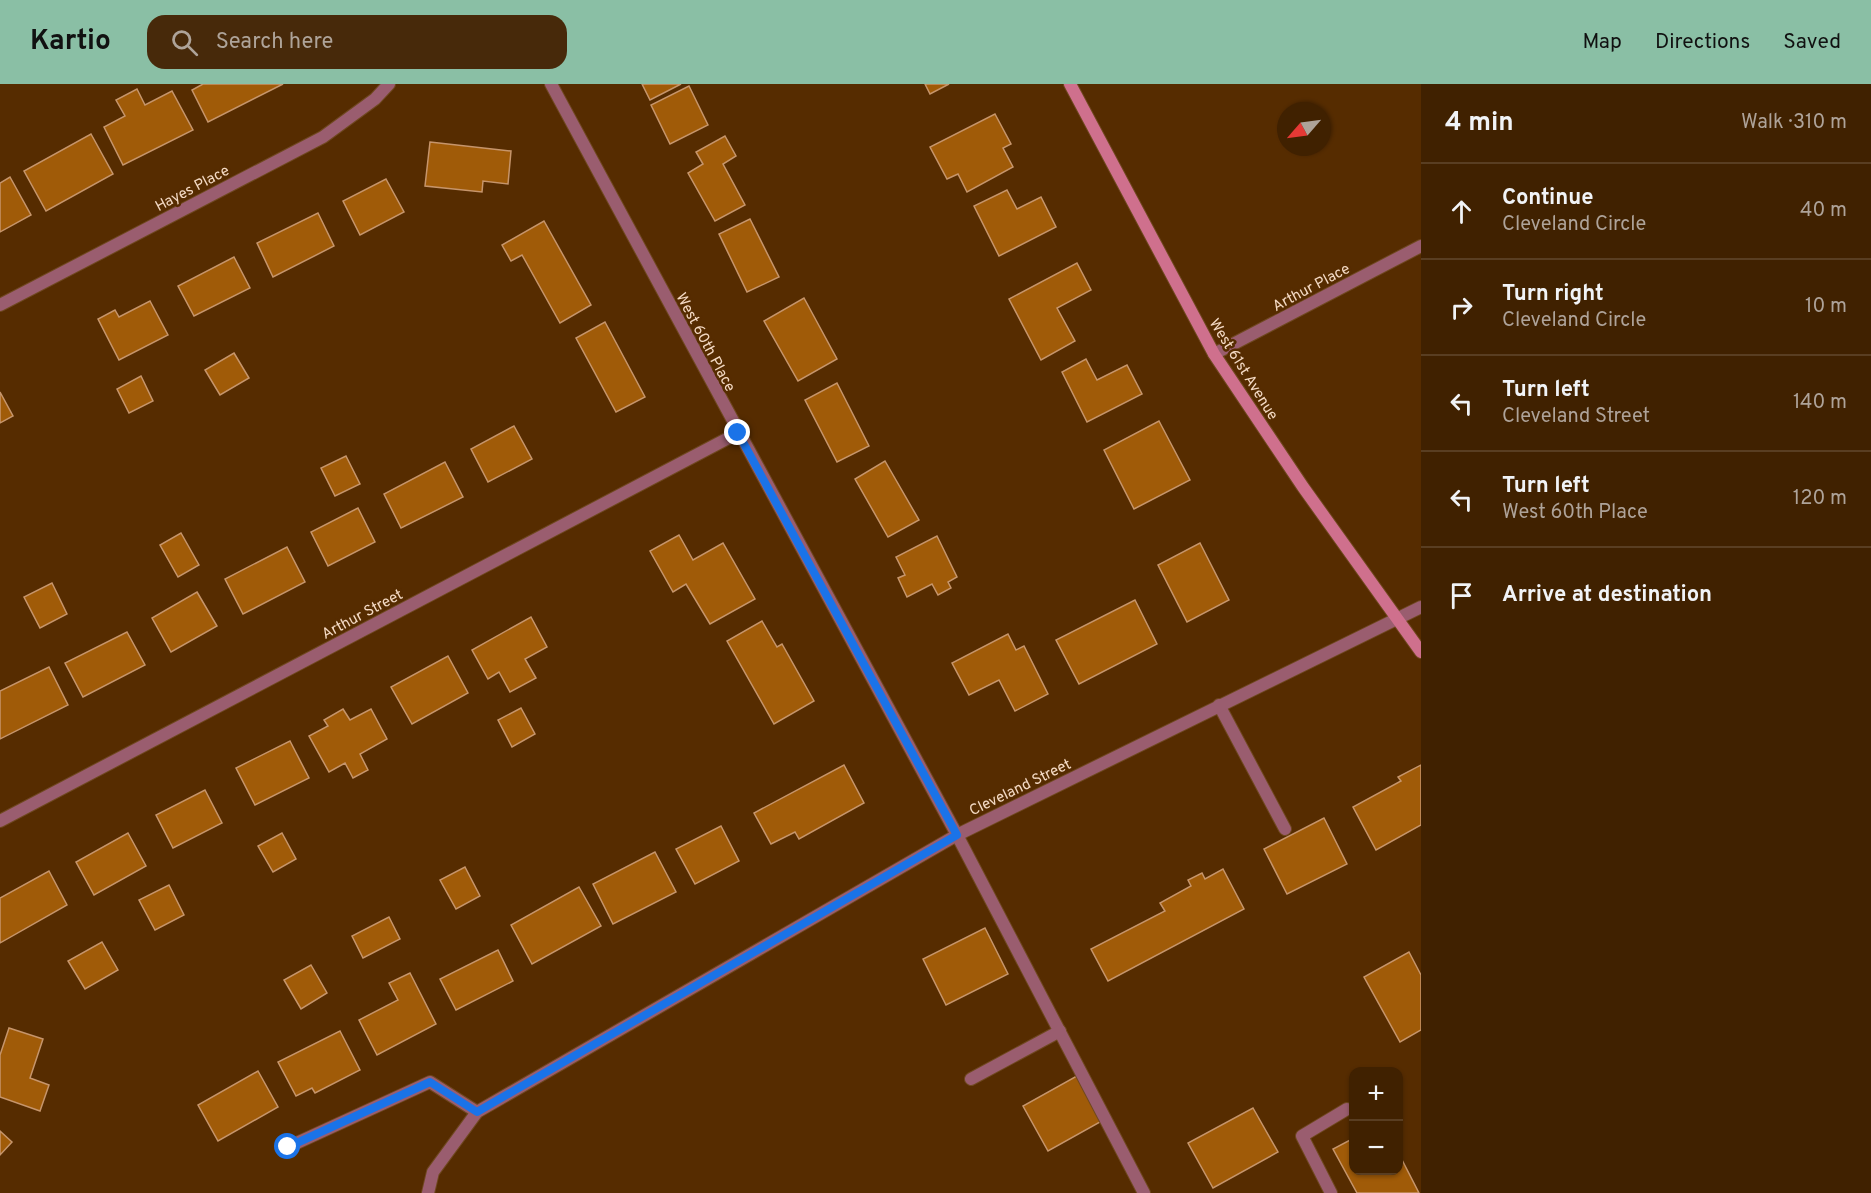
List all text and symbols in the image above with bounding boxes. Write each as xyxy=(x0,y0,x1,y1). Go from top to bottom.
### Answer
search box xyxy=(147,15,567,69)
text: Kartio xyxy=(30,24,111,60)
icon: search xyxy=(168,26,201,59)
text: Search here xyxy=(216,29,333,56)
text: Map xyxy=(1582,29,1622,56)
text: Directions xyxy=(1655,29,1750,56)
text: Saved xyxy=(1783,29,1841,56)
north arrow xyxy=(1277,102,1331,156)
text: 4 min xyxy=(1445,107,1514,140)
text: Walk · 310 m xyxy=(1741,110,1847,136)
street label: Hayes Place xyxy=(152,162,233,217)
text: Continue xyxy=(1502,185,1593,212)
icon: ahead xyxy=(1445,195,1478,228)
text: 40 m xyxy=(1800,198,1847,224)
text: Cleveland Circle xyxy=(1502,212,1646,238)
street label: Arthur Place xyxy=(1270,260,1354,317)
text: Turn right xyxy=(1502,281,1604,308)
street label: West 60th Place xyxy=(671,290,739,395)
icon: right xyxy=(1445,291,1478,324)
text: 10 m xyxy=(1805,294,1847,320)
text: Cleveland Circle xyxy=(1502,308,1646,334)
street label: West 61st Avenue xyxy=(1204,315,1282,424)
text: Turn left xyxy=(1502,377,1590,404)
icon: left xyxy=(1445,387,1478,420)
text: 140 m xyxy=(1793,390,1847,416)
text: Cleveland Street xyxy=(1502,404,1650,430)
route end xyxy=(724,419,750,445)
text: Turn left xyxy=(1502,473,1590,500)
icon: left xyxy=(1445,483,1478,516)
text: 120 m xyxy=(1793,486,1847,512)
text: West 60th Place xyxy=(1502,500,1648,526)
icon: arrive xyxy=(1445,579,1478,612)
text: Arrive at destination xyxy=(1502,582,1712,609)
street label: Arthur Street xyxy=(319,586,407,645)
street label: Cleveland Street xyxy=(967,755,1075,821)
map controls xyxy=(1349,1067,1403,1175)
button: + xyxy=(1349,1067,1403,1121)
button: − xyxy=(1349,1121,1403,1175)
route start xyxy=(274,1133,300,1159)

